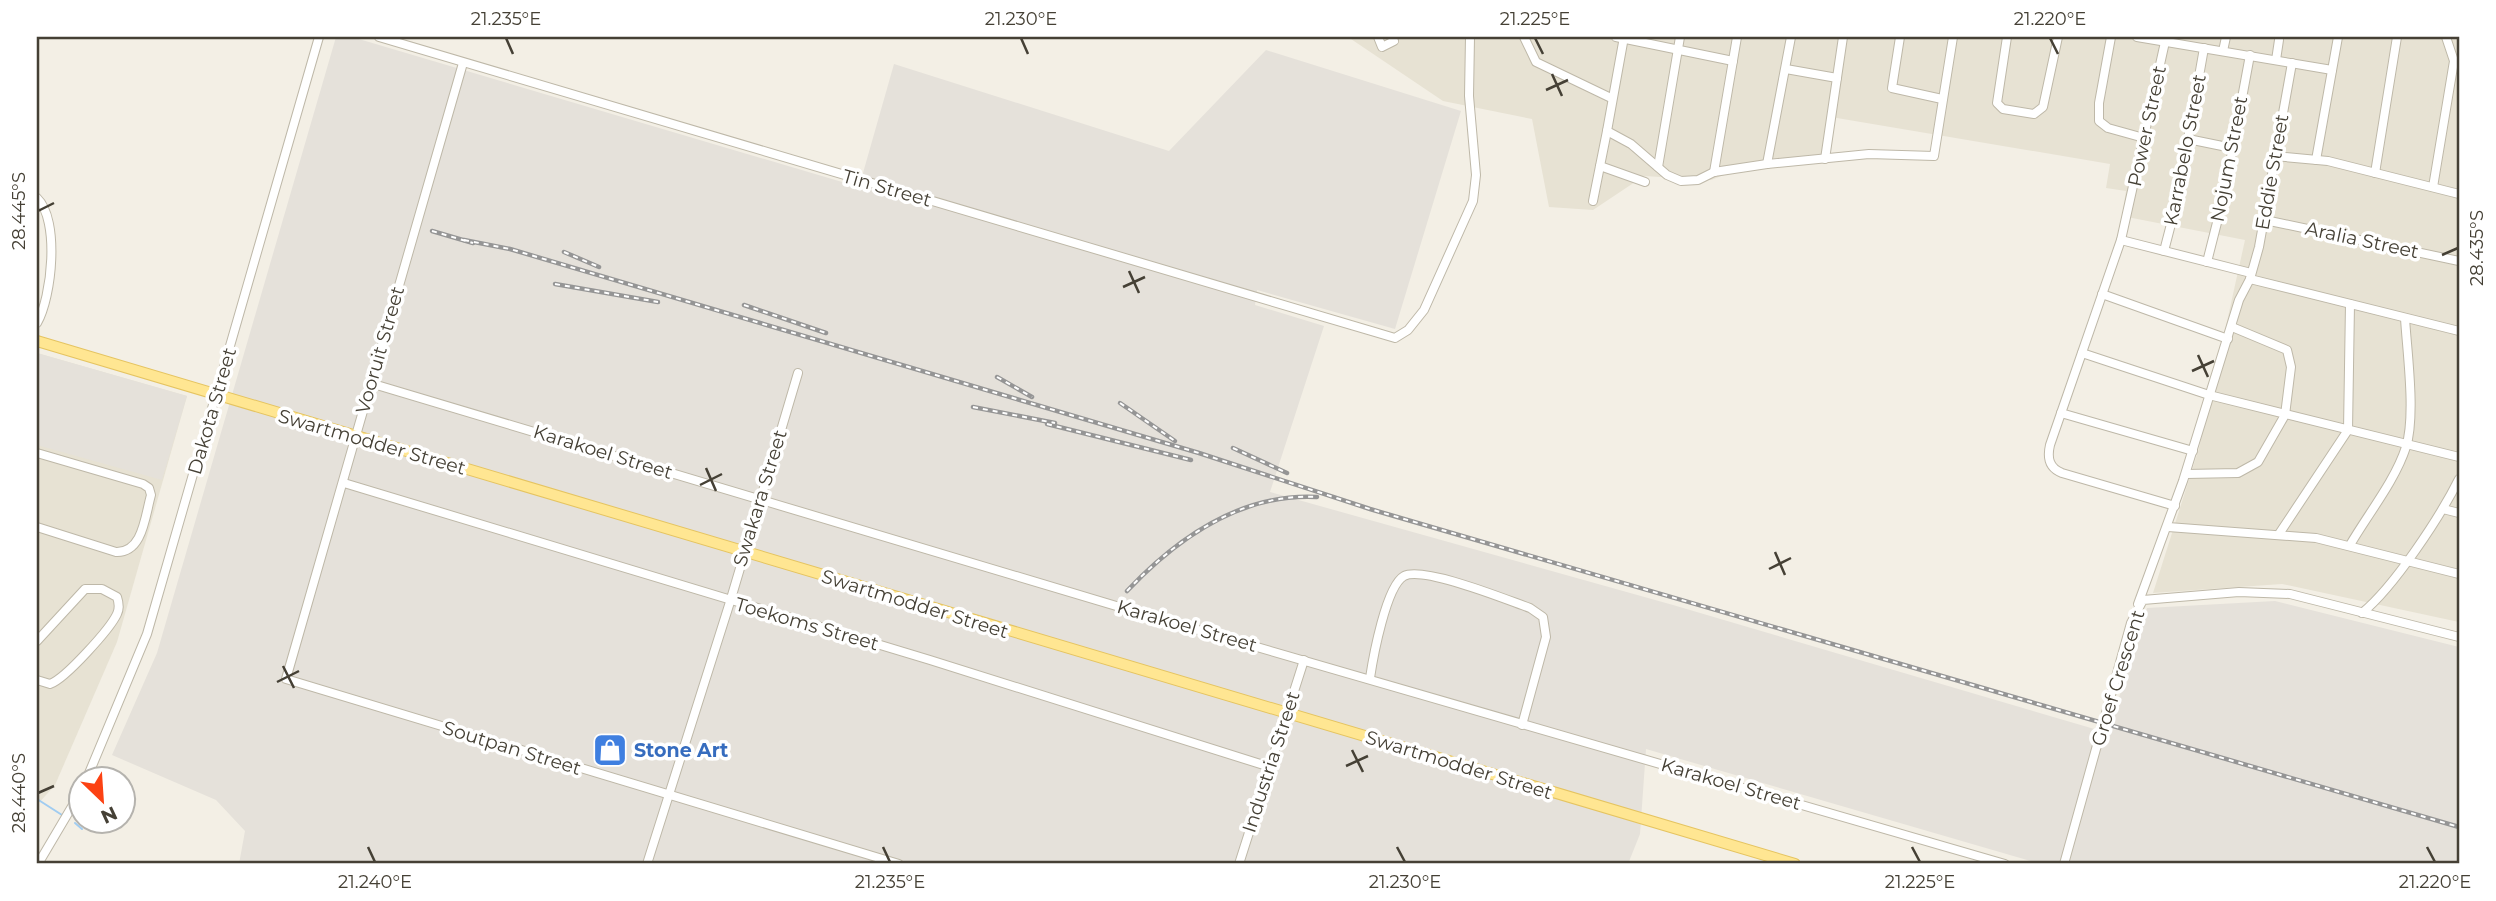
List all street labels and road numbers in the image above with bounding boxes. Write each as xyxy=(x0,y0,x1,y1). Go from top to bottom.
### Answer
street label: Power Street xyxy=(2123,63,2171,189)
street label: Karrabelo Street xyxy=(2159,72,2211,228)
street label: Nojum Street xyxy=(2206,94,2253,224)
street label: Eddie Street xyxy=(2250,112,2294,232)
street label: Tin Street xyxy=(840,164,934,212)
street label: Aralia Street xyxy=(2303,217,2421,263)
street label: Vooruit Street xyxy=(351,283,409,416)
street label: Dakota Street xyxy=(183,345,241,477)
street label: Swartmodder Street xyxy=(276,404,469,480)
street label: Karakoel Street xyxy=(531,420,676,484)
street label: Swakara Street xyxy=(728,427,792,569)
street label: Swartmodder Street xyxy=(819,565,1011,643)
street label: Toekoms Street xyxy=(733,593,882,656)
street label: Karakoel Street xyxy=(1114,595,1260,657)
street label: Groef Crescent xyxy=(2086,607,2150,749)
street label: Industria Street xyxy=(1237,688,1305,836)
street label: Soutpan Street xyxy=(440,716,584,780)
street label: Swartmodder Street xyxy=(1363,726,1555,804)
street label: Karakoel Street xyxy=(1658,753,1804,815)

